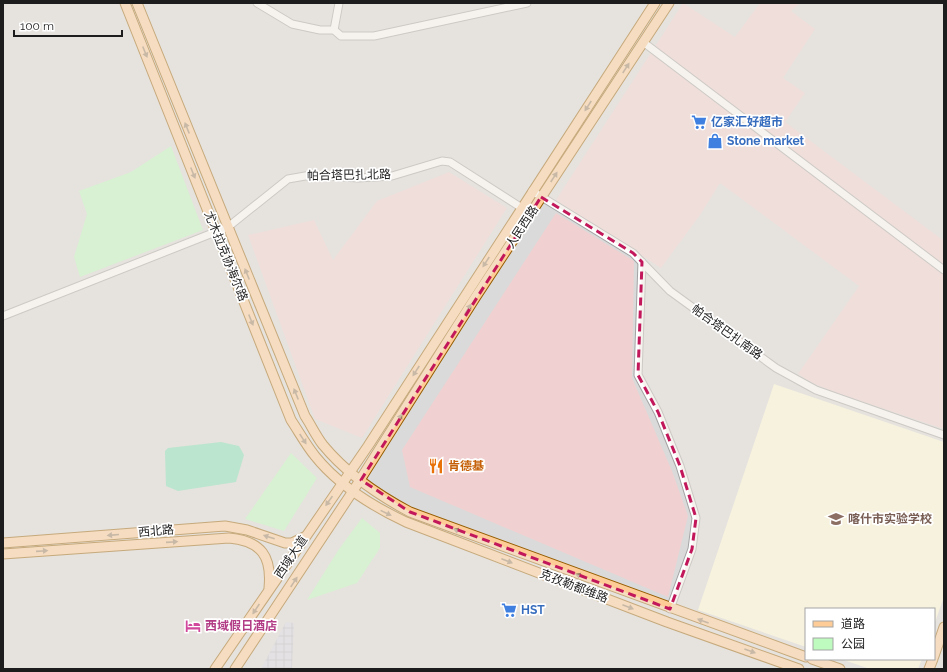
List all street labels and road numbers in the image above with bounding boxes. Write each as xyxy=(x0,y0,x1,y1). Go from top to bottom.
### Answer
street label: 帕合塔巴扎北路 xyxy=(307,167,391,183)
street label: 人民西路 xyxy=(503,203,541,251)
street label: 尤木拉克协海尔路 xyxy=(202,209,250,303)
street label: 帕合塔巴扎南路 xyxy=(689,302,765,362)
street label: 西北路 xyxy=(137,522,175,540)
street label: 西域大道 xyxy=(272,533,310,581)
street label: 克孜勒都维路 xyxy=(538,567,610,605)

